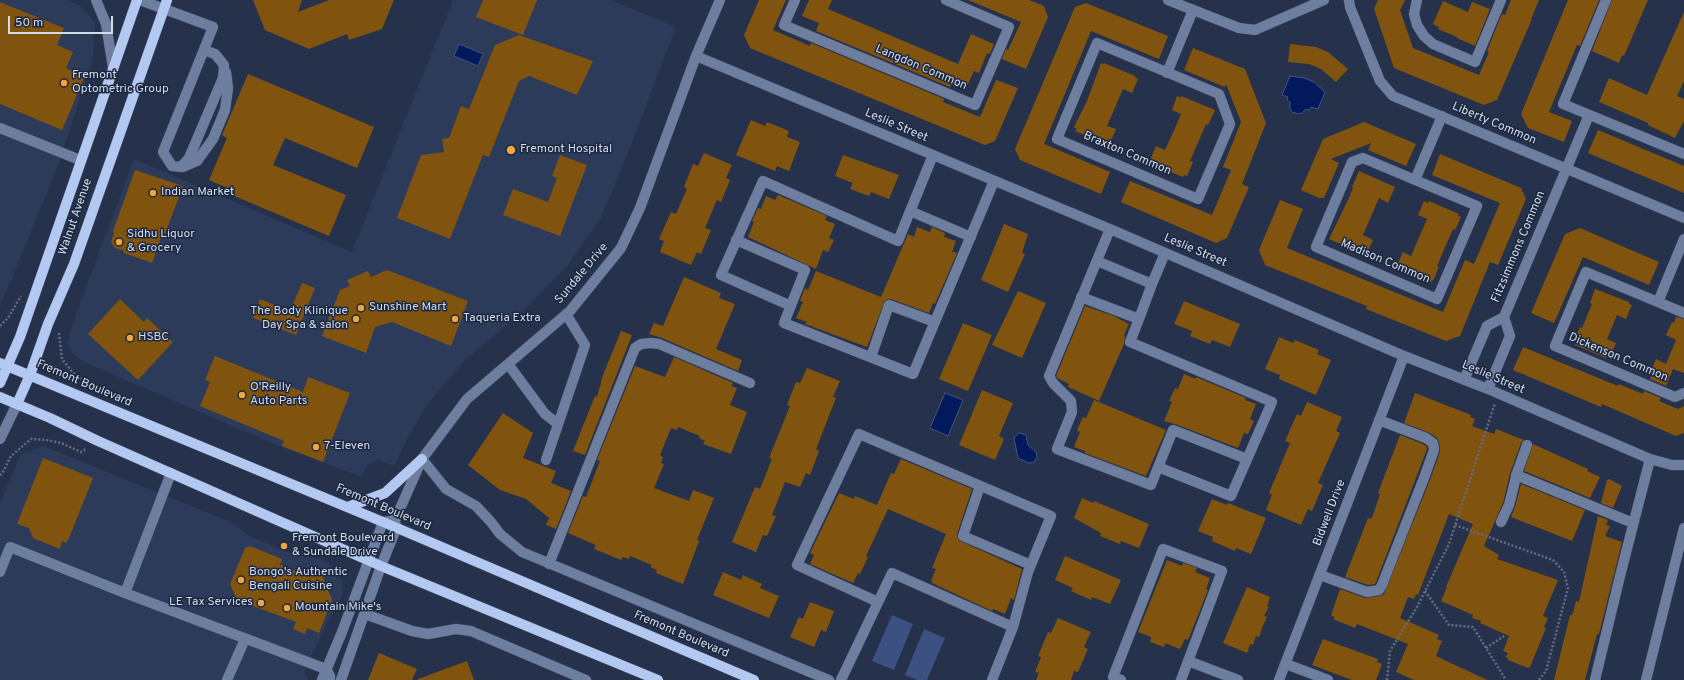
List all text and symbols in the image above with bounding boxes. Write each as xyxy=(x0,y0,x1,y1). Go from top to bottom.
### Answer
scale bar xyxy=(10,8,115,34)
text: 50 m xyxy=(15,15,43,31)
street label: Langdon Common xyxy=(873,42,969,94)
place label: Fremont Optometric Group xyxy=(72,69,169,97)
marker: Fremont Optometric Group xyxy=(59,78,69,88)
street label: Liberty Common xyxy=(1450,100,1538,148)
street label: Leslie Street xyxy=(862,106,930,146)
street label: Braxton Common xyxy=(1081,129,1173,179)
place label: Fremont Hospital xyxy=(520,143,612,157)
marker: Fremont Hospital xyxy=(505,144,517,156)
street label: Walnut Avenue xyxy=(56,177,96,257)
place label: Indian Market xyxy=(161,186,234,200)
marker: Indian Market xyxy=(148,188,158,198)
street label: Fitzsimmons Common xyxy=(1489,189,1549,305)
place label: Sidhu Liquor & Grocery xyxy=(127,228,195,256)
street label: Leslie Street xyxy=(1161,231,1229,271)
marker: Sidhu Liquor & Grocery xyxy=(114,237,124,247)
street label: Madison Common xyxy=(1338,237,1432,287)
street label: Sundale Drive xyxy=(552,241,612,307)
place label: Sunshine Mart xyxy=(369,301,447,315)
marker: Sunshine Mart xyxy=(356,303,366,313)
place label: The Body Klinique Day Spa & salon xyxy=(250,305,348,333)
place label: Taqueria Extra xyxy=(463,312,541,326)
marker: The Body Klinique Day Spa & salon xyxy=(351,314,361,324)
marker: Taqueria Extra xyxy=(450,314,460,324)
place label: HSBC xyxy=(138,331,169,345)
street label: Dickenson Common xyxy=(1566,331,1670,385)
marker: HSBC xyxy=(125,333,135,343)
street label: Fremont Boulevard xyxy=(34,357,134,411)
street label: Leslie Street xyxy=(1459,358,1527,398)
place label: O'Reilly Auto Parts xyxy=(250,381,307,409)
marker: O'Reilly Auto Parts xyxy=(237,390,247,400)
place label: 7-Eleven xyxy=(324,440,370,454)
marker: 7-Eleven xyxy=(311,442,321,452)
street label: Bidwell Drive xyxy=(1311,478,1349,548)
street label: Fremont Boulevard xyxy=(333,481,433,535)
place label: Fremont Boulevard & Sundale Drive xyxy=(292,532,394,560)
marker: Fremont Boulevard & Sundale Drive xyxy=(279,541,289,551)
place label: Bongo's Authentic Bengali Cuisine xyxy=(249,566,348,594)
marker: Bongo's Authentic Bengali Cuisine xyxy=(236,575,246,585)
place label: LE Tax Services xyxy=(169,596,253,610)
marker: LE Tax Services xyxy=(256,598,266,608)
place label: Mountain Mike's xyxy=(295,601,381,615)
marker: Mountain Mike's xyxy=(282,603,292,613)
street label: Fremont Boulevard xyxy=(631,608,731,662)

